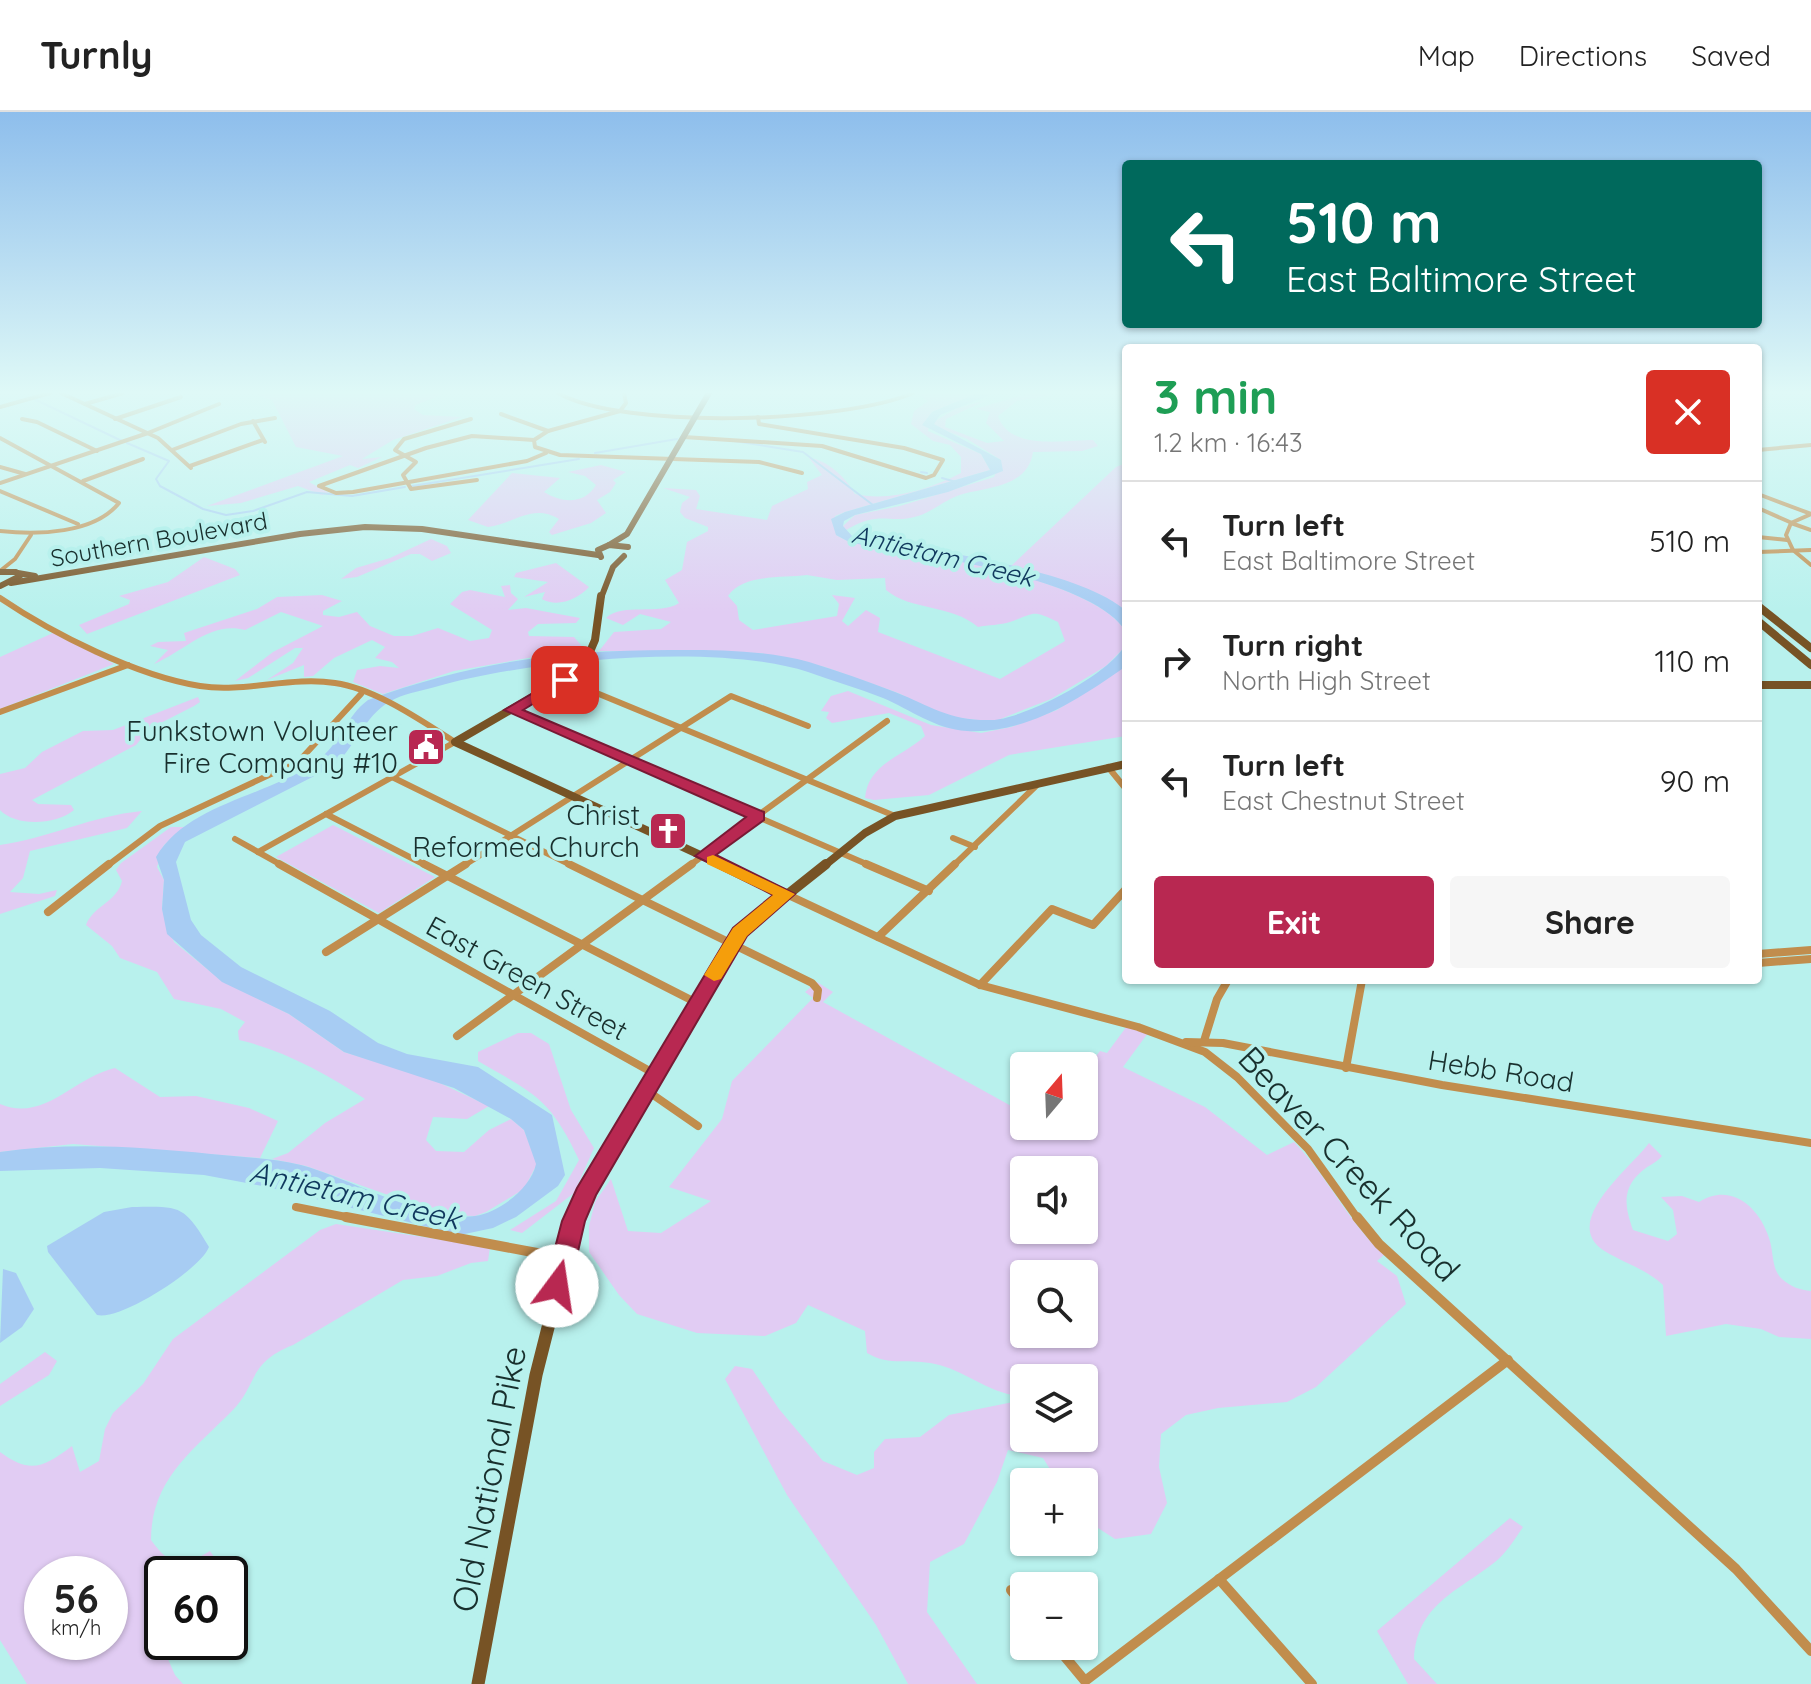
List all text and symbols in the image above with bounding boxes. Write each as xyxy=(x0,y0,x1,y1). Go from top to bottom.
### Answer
text: Turnly xyxy=(40,31,153,79)
text: Map xyxy=(1418,38,1475,73)
text: Directions xyxy=(1519,38,1647,73)
text: Saved xyxy=(1691,38,1771,73)
text: 510 m xyxy=(1286,187,1442,257)
icon: left xyxy=(1154,192,1258,296)
text: East Baltimore Street xyxy=(1286,256,1637,301)
text: 3 min xyxy=(1154,366,1277,426)
button: close xyxy=(1646,370,1730,454)
text: 1.2 km · 16:43 xyxy=(1154,426,1303,459)
street label: Southern Boulevard xyxy=(48,505,270,573)
text: Turn left xyxy=(1222,506,1345,544)
water label: Antietam Creek xyxy=(849,517,1039,595)
icon: left xyxy=(1154,519,1198,563)
text: 510 m xyxy=(1649,522,1730,560)
text: East Baltimore Street xyxy=(1222,544,1475,577)
text: Turn right xyxy=(1222,626,1363,664)
icon: right xyxy=(1154,639,1198,683)
text: 110 m xyxy=(1654,642,1730,680)
pin xyxy=(531,646,599,714)
icon: arrive xyxy=(543,658,587,702)
text: North High Street xyxy=(1222,664,1431,697)
place label: Funkstown Volunteer Fire Company #10 xyxy=(126,713,398,780)
public building icon: Funkstown Volunteer Fire Company #10 xyxy=(405,726,447,768)
text: Turn left xyxy=(1222,746,1345,784)
icon: left xyxy=(1154,759,1198,803)
text: 90 m xyxy=(1660,762,1730,800)
text: East Chestnut Street xyxy=(1222,784,1465,817)
place label: Christ Reformed Church xyxy=(412,797,640,864)
church icon: Christ Reformed Church xyxy=(647,810,689,852)
button: Exit xyxy=(1154,876,1434,968)
button: Share xyxy=(1450,876,1730,968)
street label: East Green Street xyxy=(420,908,634,1047)
street label: Beaver Creek Road xyxy=(1229,1037,1469,1290)
street label: Hebb Road xyxy=(1426,1042,1576,1099)
north arrow xyxy=(1010,1052,1098,1140)
map controls xyxy=(1010,1052,1098,1660)
water label: Antietam Creek xyxy=(246,1152,467,1238)
button: sound xyxy=(1010,1156,1098,1244)
position arrow xyxy=(515,1244,599,1328)
button: search xyxy=(1010,1260,1098,1348)
street label: Old National Pike xyxy=(442,1342,535,1615)
button: layers xyxy=(1010,1364,1098,1452)
button: + xyxy=(1010,1468,1098,1556)
speed limit sign: 60 xyxy=(144,1556,248,1660)
button: − xyxy=(1010,1572,1098,1660)
text: 56 xyxy=(53,1573,99,1623)
text: km/h xyxy=(51,1615,101,1640)

